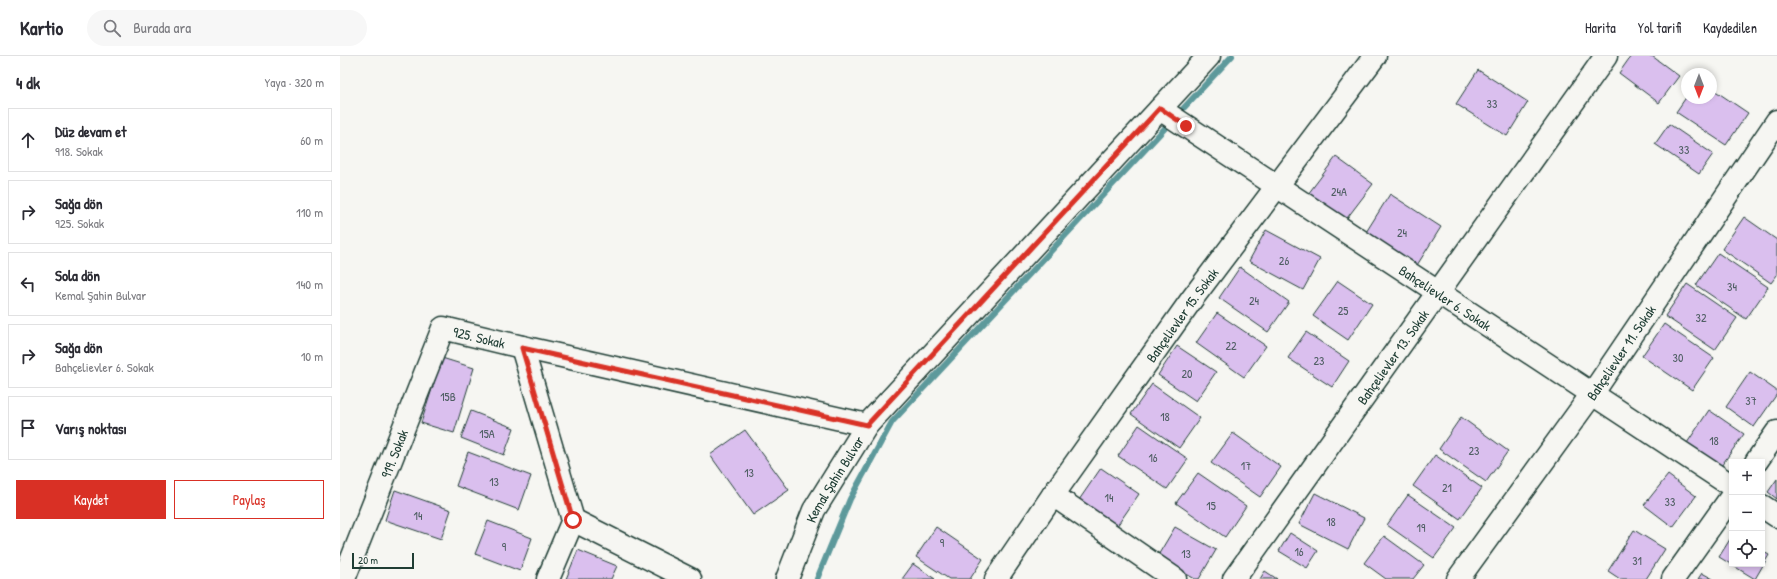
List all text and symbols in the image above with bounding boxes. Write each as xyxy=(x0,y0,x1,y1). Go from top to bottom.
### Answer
search box xyxy=(87,10,367,46)
text: Kartio xyxy=(20,15,63,41)
icon: search xyxy=(101,17,123,39)
text: Burada ara xyxy=(133,17,191,38)
text: Harita xyxy=(1585,18,1616,37)
text: Yol tarifi xyxy=(1638,18,1681,37)
text: Kaydedilen xyxy=(1703,18,1757,37)
north arrow xyxy=(1681,68,1717,104)
text: 4 dk xyxy=(16,71,40,94)
text: Yaya · 320 m xyxy=(264,73,324,91)
house number: 33 xyxy=(1487,95,1497,112)
route end xyxy=(1177,117,1195,135)
text: Düz devam et xyxy=(55,121,126,142)
icon: ahead xyxy=(17,129,39,151)
text: 60 m xyxy=(300,131,323,149)
house number: 33 xyxy=(1679,141,1689,158)
text: 918. Sokak xyxy=(55,142,103,160)
house number: 24A xyxy=(1331,183,1347,200)
text: Sağa dön xyxy=(55,193,102,214)
icon: right xyxy=(17,201,39,223)
text: 110 m xyxy=(296,203,323,221)
text: 925. Sokak xyxy=(55,214,104,232)
house number: 24 xyxy=(1397,224,1408,241)
house number: 26 xyxy=(1279,252,1289,269)
street label: Bahçelievler 6. Sokak xyxy=(1396,260,1495,335)
street label: Bahçelievler 15. Sokak xyxy=(1141,263,1222,366)
text: Sola dön xyxy=(55,265,100,286)
icon: left xyxy=(17,273,39,295)
text: 140 m xyxy=(296,275,323,293)
house number: 34 xyxy=(1727,278,1737,295)
text: Kemal Şahin Bulvar xyxy=(55,286,146,304)
house number: 24 xyxy=(1249,292,1260,309)
street label: Bahçelievler 11. Sokak xyxy=(1581,301,1660,404)
house number: 25 xyxy=(1338,302,1348,319)
street label: Bahçelievler 13. Sokak xyxy=(1352,305,1433,408)
house number: 32 xyxy=(1696,309,1707,326)
street label: 925. Sokak xyxy=(451,321,507,352)
text: Sağa dön xyxy=(55,337,102,358)
house number: 22 xyxy=(1225,337,1237,354)
icon: right xyxy=(17,345,39,367)
text: 10 m xyxy=(301,347,323,365)
house number: 30 xyxy=(1673,349,1683,366)
house number: 23 xyxy=(1314,352,1325,369)
text: Bahçelievler 6. Sokak xyxy=(55,358,154,376)
house number: 20 xyxy=(1182,365,1193,382)
house number: 15B xyxy=(440,388,456,405)
house number: 37 xyxy=(1745,392,1757,409)
house number: 18 xyxy=(1160,408,1170,425)
icon: arrive xyxy=(17,417,39,439)
text: Varış noktası xyxy=(55,418,127,439)
house number: 15A xyxy=(479,425,495,442)
street label: 919. Sokak xyxy=(375,426,412,481)
street label: Kemal Şahin Bulvar xyxy=(801,431,868,525)
house number: 18 xyxy=(1709,432,1719,449)
house number: 23 xyxy=(1469,442,1480,459)
house number: 16 xyxy=(1148,449,1158,466)
house number: 17 xyxy=(1241,457,1251,474)
map controls xyxy=(1729,459,1765,567)
button: + xyxy=(1729,459,1765,495)
house number: 13 xyxy=(744,464,754,481)
house number: 13 xyxy=(489,473,499,490)
house number: 21 xyxy=(1442,479,1452,496)
button: Kaydet xyxy=(16,480,166,519)
button: Paylaş xyxy=(174,480,324,519)
house number: 14 xyxy=(1105,489,1114,506)
house number: 33 xyxy=(1665,493,1675,510)
button: − xyxy=(1729,495,1765,531)
house number: 15 xyxy=(1206,497,1216,514)
house number: 14 xyxy=(414,507,423,524)
route start xyxy=(564,511,582,529)
house number: 18 xyxy=(1326,513,1336,530)
house number: 19 xyxy=(1417,519,1426,536)
button: locate xyxy=(1729,531,1765,567)
house number: 9 xyxy=(940,534,945,551)
house number: 9 xyxy=(502,538,507,555)
house number: 16 xyxy=(1294,543,1304,560)
house number: 13 xyxy=(1181,545,1191,562)
scale bar xyxy=(352,551,414,570)
house number: 31 xyxy=(1632,552,1642,569)
text: 20 m xyxy=(358,553,378,567)

